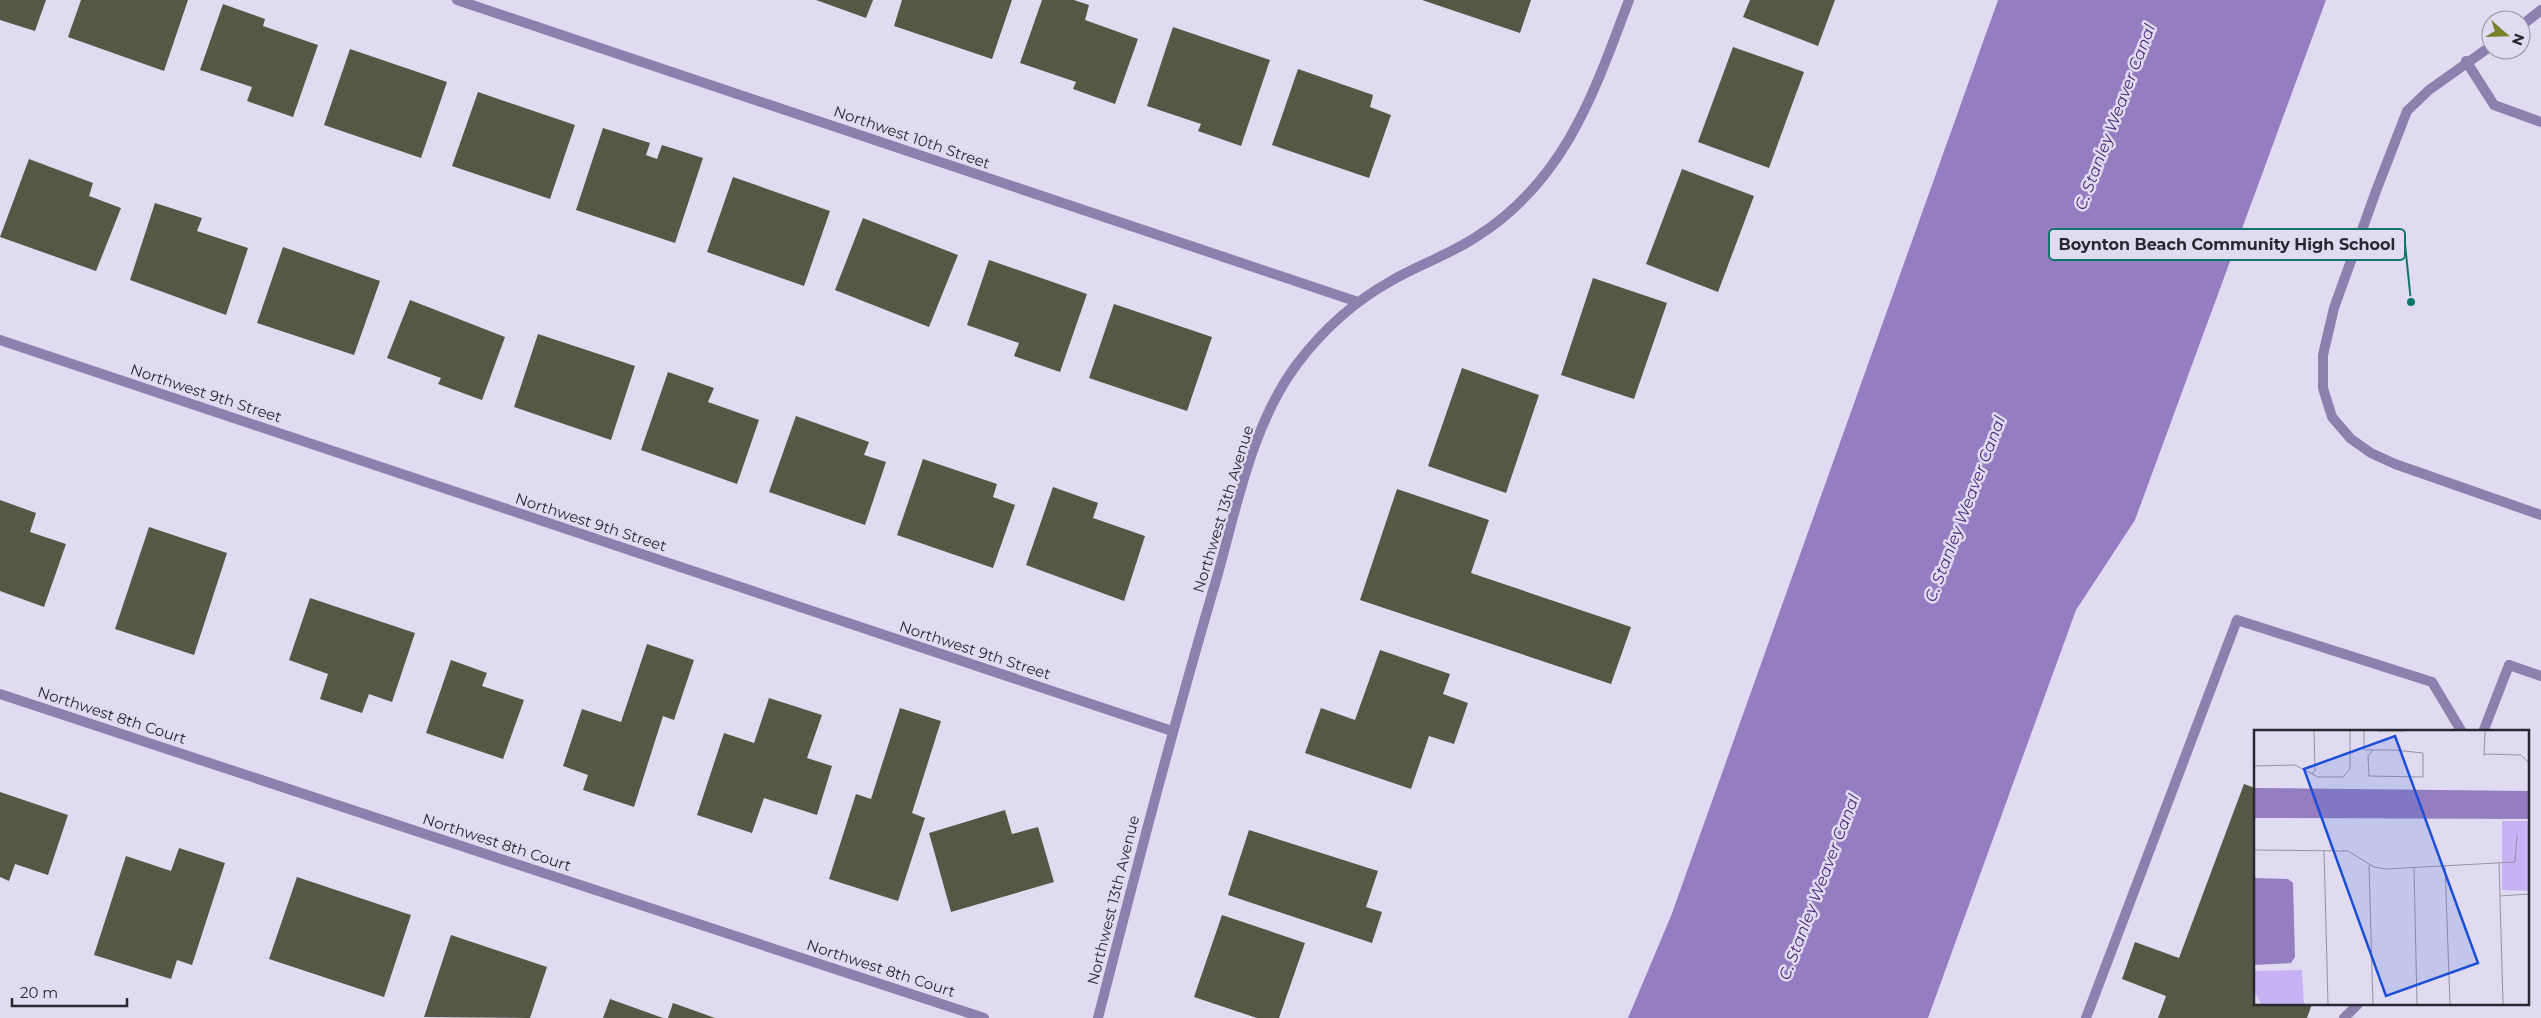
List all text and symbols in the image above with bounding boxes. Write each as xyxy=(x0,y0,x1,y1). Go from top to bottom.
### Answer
north arrow xyxy=(2481,10,2531,60)
water label: C. Stanley Weaver Canal xyxy=(2071,21,2160,213)
text: N xyxy=(2508,31,2529,48)
street label: Northwest 10th Street xyxy=(831,101,993,173)
callout: Boynton Beach Community High School xyxy=(2049,229,2405,260)
text: Boynton Beach Community High School xyxy=(2059,235,2395,254)
street label: Northwest 9th Street xyxy=(128,360,284,426)
water label: C. Stanley Weaver Canal xyxy=(1921,413,2010,605)
street label: Northwest 13th Avenue xyxy=(1188,423,1258,595)
street label: Northwest 9th Street xyxy=(513,489,669,555)
street label: Northwest 9th Street xyxy=(897,617,1053,683)
street label: Northwest 8th Court xyxy=(35,682,189,748)
inset map xyxy=(2254,730,2528,1006)
water label: C. Stanley Weaver Canal xyxy=(1775,791,1864,983)
street label: Northwest 8th Court xyxy=(420,809,574,875)
street label: Northwest 13th Avenue xyxy=(1083,813,1143,987)
street label: Northwest 8th Court xyxy=(804,935,958,1001)
scale bar xyxy=(12,976,128,1008)
text: 20 m xyxy=(20,983,58,1002)

